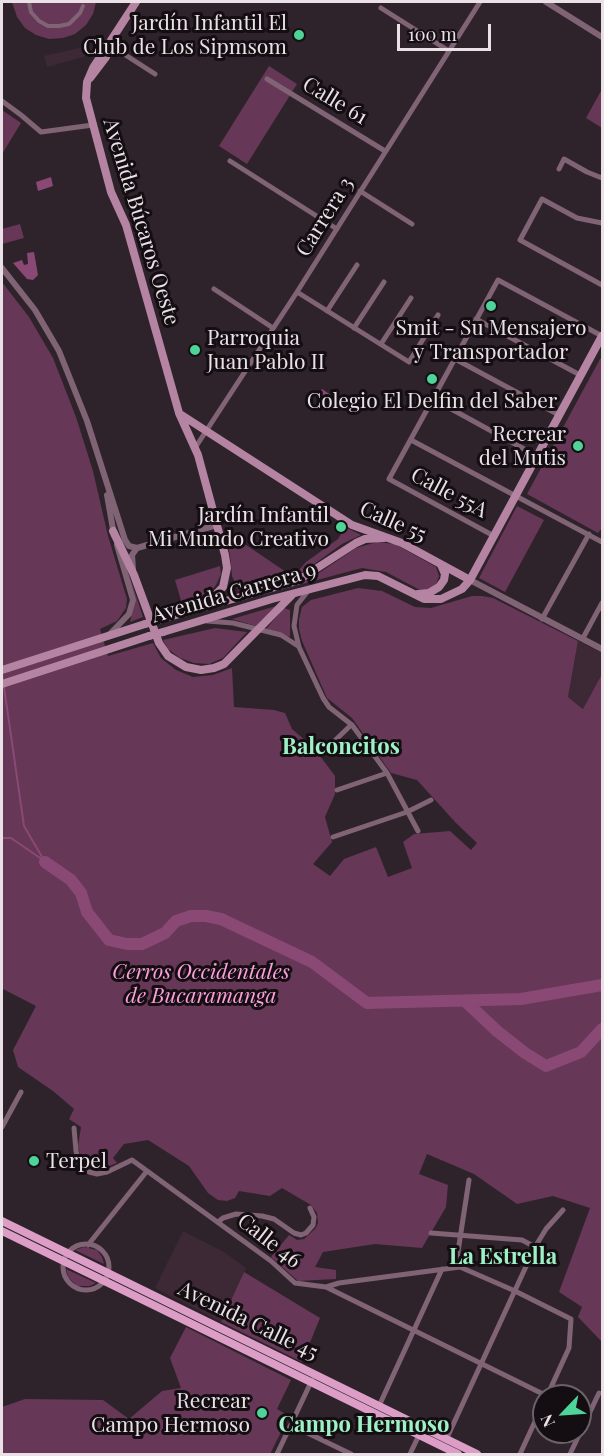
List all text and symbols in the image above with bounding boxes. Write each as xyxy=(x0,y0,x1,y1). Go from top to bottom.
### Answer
place label: Jardín Infantil El Club de Los Sipmsom xyxy=(83,10,287,60)
scale bar xyxy=(400,12,494,50)
text: 100 m xyxy=(408,22,457,46)
marker: Jardín Infantil El Club de Los Sipmsom xyxy=(292,28,306,42)
street label: Calle 61 xyxy=(298,72,372,130)
street label: Avenida Búcaros Oeste xyxy=(97,115,185,329)
street label: Carrera 3 xyxy=(291,173,359,261)
marker: Smit - Su Mensajero y Transportador xyxy=(484,299,498,313)
place label: Smit - Su Mensajero y Transportador xyxy=(396,315,586,365)
place label: Parroquia Juan Pablo II xyxy=(207,325,325,375)
marker: Parroquia Juan Pablo II xyxy=(188,343,202,357)
marker: Colegio El Delfin del Saber xyxy=(425,372,439,386)
place label: Colegio El Delfin del Saber xyxy=(307,388,557,414)
place label: Recrear del Mutis xyxy=(479,421,566,471)
marker: Recrear del Mutis xyxy=(571,439,585,453)
street label: Calle 55A xyxy=(406,462,492,524)
street label: Calle 55 xyxy=(356,496,430,548)
place label: Jardín Infantil Mi Mundo Creativo xyxy=(148,502,329,552)
marker: Jardín Infantil Mi Mundo Creativo xyxy=(334,520,348,534)
street label: Avenida Carrera 9 xyxy=(149,557,319,629)
district label: Balconcitos xyxy=(282,734,400,760)
park label: Cerros Occidentales de Bucaramanga xyxy=(112,959,290,1009)
place label: Terpel xyxy=(46,1148,107,1174)
marker: Terpel xyxy=(27,1154,41,1168)
street label: Calle 46 xyxy=(232,1208,306,1274)
district label: La Estrella xyxy=(449,1244,557,1270)
street label: Avenida Calle 45 xyxy=(174,1276,322,1366)
north arrow xyxy=(532,1384,592,1444)
place label: Recrear Campo Hermoso xyxy=(91,1388,250,1438)
marker: Recrear Campo Hermoso xyxy=(255,1406,269,1420)
text: N xyxy=(535,1411,559,1431)
district label: Campo Hermoso xyxy=(279,1412,449,1438)

